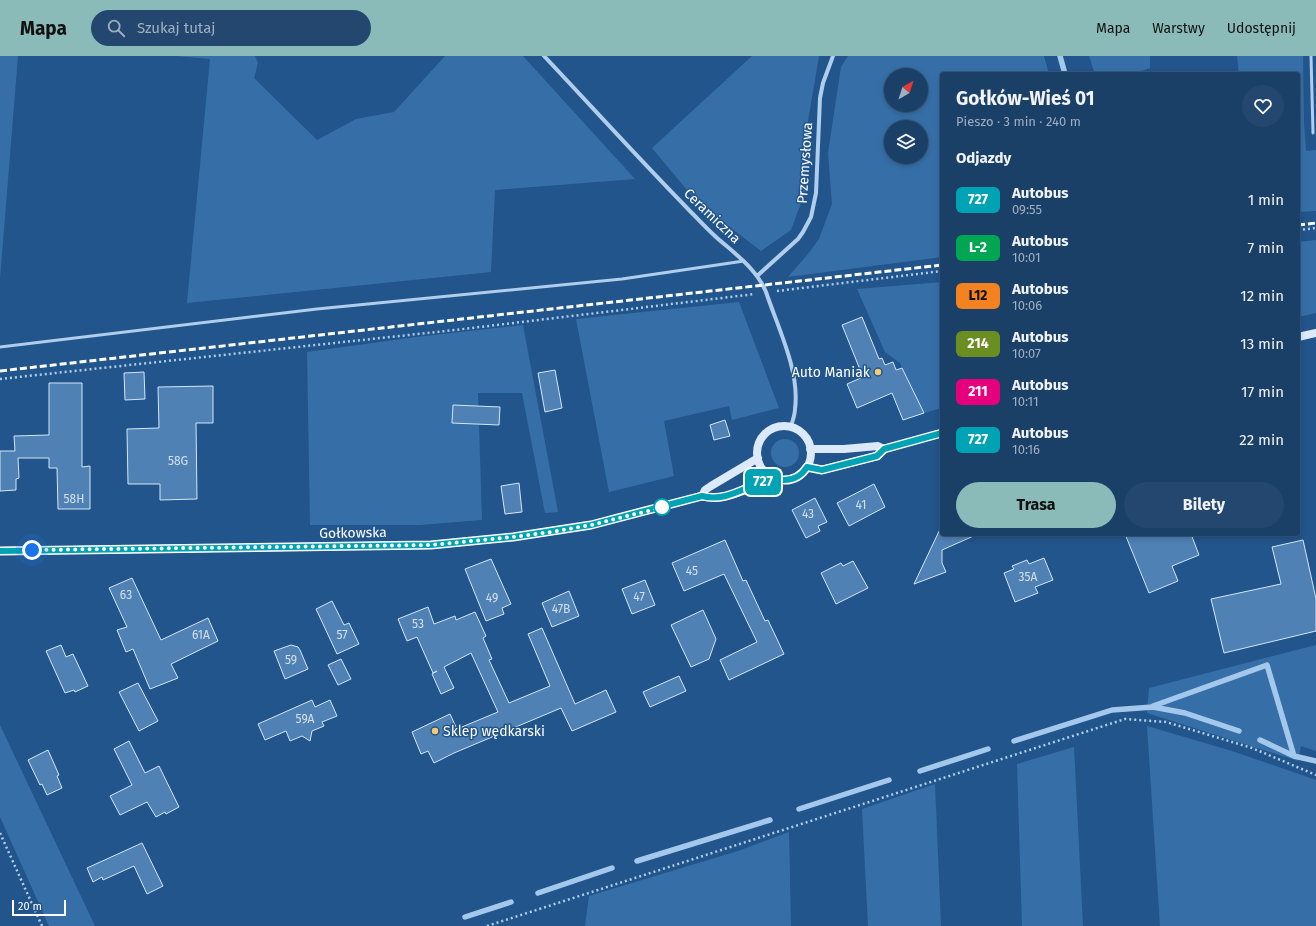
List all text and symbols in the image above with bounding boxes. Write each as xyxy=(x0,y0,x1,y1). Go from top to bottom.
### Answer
search box xyxy=(91,10,371,46)
text: Mapa xyxy=(20,17,67,40)
icon: search xyxy=(105,17,127,39)
text: Szukaj tutaj xyxy=(137,19,215,37)
text: Mapa xyxy=(1096,20,1130,37)
text: Warstwy xyxy=(1152,20,1205,37)
text: Udostępnij xyxy=(1227,20,1296,37)
north arrow xyxy=(884,68,928,112)
map controls xyxy=(884,68,928,164)
button: heart xyxy=(1242,85,1284,127)
text: Gołków-Wieś 01 xyxy=(956,87,1095,110)
text: Pieszo · 3 min · 240 m xyxy=(956,114,1081,129)
button: layers xyxy=(884,120,928,164)
street label: Przemysłowa xyxy=(794,122,816,204)
text: Odjazdy xyxy=(956,149,1011,167)
text: Autobus xyxy=(1012,184,1069,202)
street label: Ceramiczna xyxy=(680,185,744,247)
text: 727 xyxy=(968,191,988,208)
text: 1 min xyxy=(1248,191,1284,209)
text: 09:55 xyxy=(1012,202,1042,217)
text: Autobus xyxy=(1012,232,1069,250)
text: L-2 xyxy=(969,239,987,256)
text: 7 min xyxy=(1247,239,1284,257)
text: 10:01 xyxy=(1012,250,1041,265)
text: Autobus xyxy=(1012,280,1069,298)
text: L12 xyxy=(968,287,988,304)
text: 12 min xyxy=(1240,287,1284,305)
text: 10:06 xyxy=(1012,298,1042,313)
text: Autobus xyxy=(1012,328,1069,346)
text: 214 xyxy=(967,335,989,352)
text: 13 min xyxy=(1240,335,1284,353)
text: 10:07 xyxy=(1012,346,1041,361)
place label: Auto Maniak xyxy=(792,364,871,381)
marker: Auto Maniak xyxy=(873,367,883,377)
text: Autobus xyxy=(1012,376,1069,394)
text: 211 xyxy=(968,383,988,400)
text: 17 min xyxy=(1241,383,1284,401)
text: 10:11 xyxy=(1012,394,1039,409)
text: Autobus xyxy=(1012,424,1069,442)
text: 727 xyxy=(968,431,988,448)
text: 22 min xyxy=(1239,431,1284,449)
text: 10:16 xyxy=(1012,442,1040,457)
house number: 58G xyxy=(168,454,188,468)
line badge: 727 xyxy=(740,469,786,495)
text: 727 xyxy=(753,473,773,490)
button: Trasa xyxy=(956,482,1116,528)
button: Bilety xyxy=(1124,482,1284,528)
house number: 58H xyxy=(64,492,84,506)
unlabelled marker xyxy=(653,498,671,516)
house number: 41 xyxy=(856,498,866,512)
house number: 43 xyxy=(802,507,814,521)
street label: Gołkowska xyxy=(319,524,387,542)
your location xyxy=(22,540,42,560)
house number: 45 xyxy=(686,564,698,578)
house number: 35A xyxy=(1019,570,1038,584)
house number: 63 xyxy=(120,588,132,602)
house number: 47 xyxy=(633,590,645,604)
house number: 49 xyxy=(486,591,498,605)
house number: 47B xyxy=(552,602,570,616)
house number: 53 xyxy=(412,617,424,631)
house number: 61A xyxy=(192,628,210,642)
house number: 57 xyxy=(336,628,348,642)
house number: 59 xyxy=(285,653,297,667)
house number: 59A xyxy=(296,712,315,726)
place label: Sklep wędkarski xyxy=(443,723,545,740)
marker: Sklep wędkarski xyxy=(430,726,440,736)
scale bar xyxy=(12,898,66,917)
text: 20 m xyxy=(18,900,42,913)

